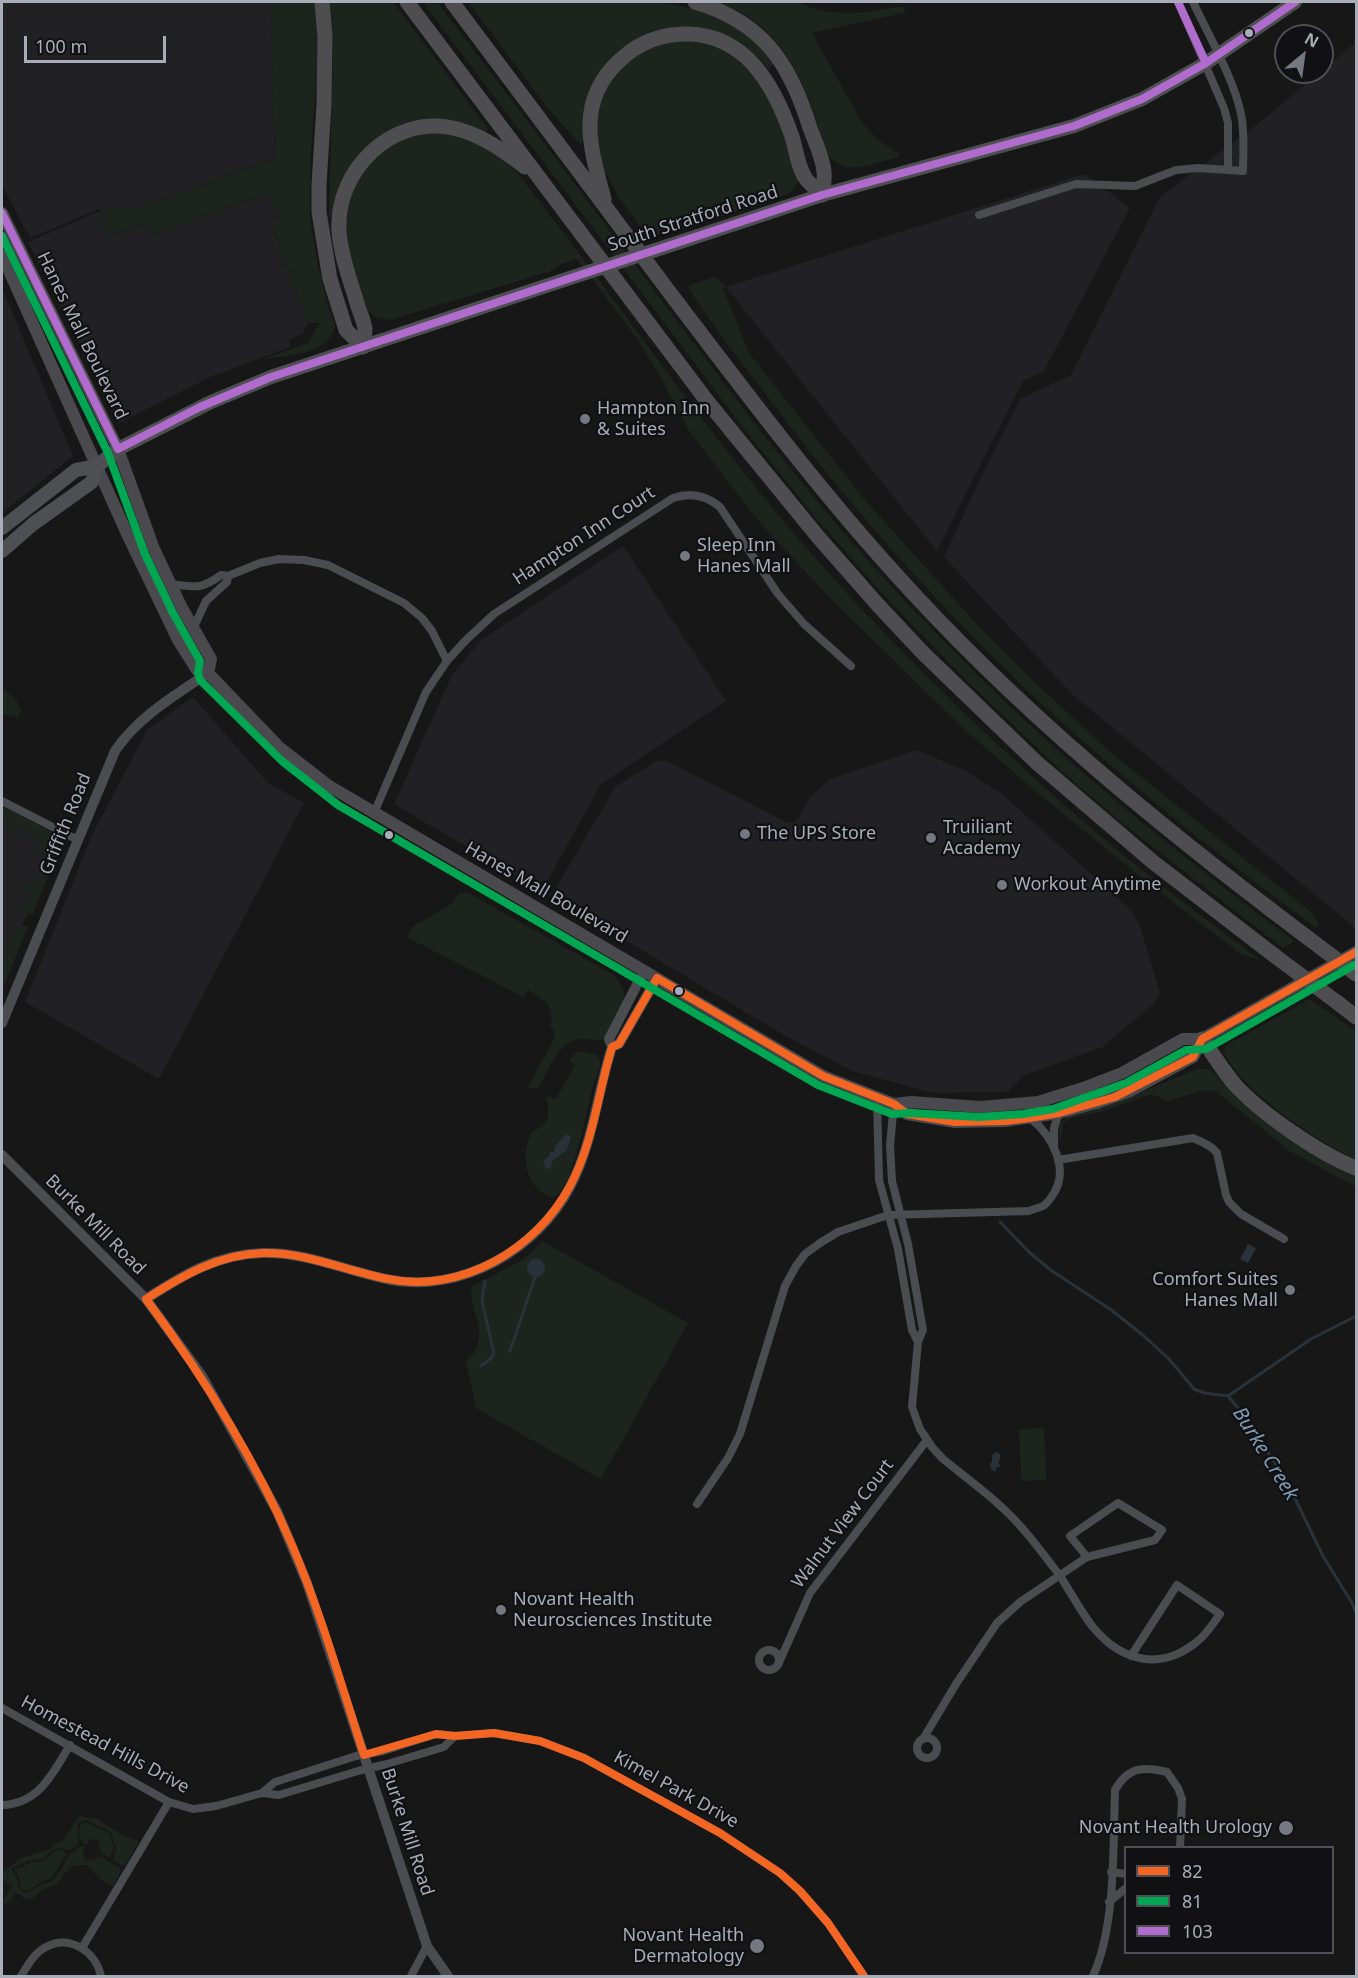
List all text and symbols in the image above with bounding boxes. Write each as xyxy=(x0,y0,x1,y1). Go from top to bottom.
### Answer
scale bar xyxy=(27,24,170,62)
north arrow xyxy=(1274,24,1334,84)
unlabelled marker xyxy=(1243,27,1255,39)
text: N xyxy=(1301,27,1323,53)
text: 100 m xyxy=(35,34,87,58)
street label: South Stratford Road xyxy=(605,181,781,257)
street label: Hanes Mall Boulevard xyxy=(32,249,132,423)
place label: Hampton Inn & Suites xyxy=(597,398,710,440)
marker: Hampton Inn & Suites xyxy=(578,412,592,426)
street label: Hampton Inn Court xyxy=(509,482,659,590)
place label: Sleep Inn Hanes Mall xyxy=(697,535,791,578)
marker: Sleep Inn Hanes Mall xyxy=(678,549,692,563)
street label: Griffith Road xyxy=(36,770,96,878)
place label: Truiliant Academy xyxy=(943,817,1020,860)
place label: The UPS Store xyxy=(757,823,876,845)
marker: The UPS Store xyxy=(738,827,752,841)
unlabelled marker xyxy=(383,829,395,841)
marker: Truiliant Academy xyxy=(924,831,938,845)
street label: Hanes Mall Boulevard xyxy=(461,838,631,948)
place label: Workout Anytime xyxy=(1014,874,1161,896)
marker: Workout Anytime xyxy=(995,878,1009,892)
unlabelled marker xyxy=(673,985,685,997)
street label: Burke Mill Road xyxy=(40,1170,150,1280)
place label: Comfort Suites Hanes Mall xyxy=(1152,1269,1278,1312)
marker: Comfort Suites Hanes Mall xyxy=(1283,1283,1297,1297)
water label: Burke Creek xyxy=(1227,1403,1303,1505)
street label: Walnut View Court xyxy=(787,1455,899,1593)
place label: Novant Health Neurosciences Institute xyxy=(513,1589,712,1632)
marker: Novant Health Neurosciences Institute xyxy=(494,1603,508,1617)
street label: Homestead Hills Drive xyxy=(17,1691,193,1799)
street label: Kimel Park Drive xyxy=(610,1747,742,1833)
street label: Burke Mill Road xyxy=(376,1765,438,1899)
place label: Novant Health Urology xyxy=(1079,1817,1272,1839)
marker: Novant Health Urology xyxy=(1277,1819,1295,1837)
legend xyxy=(1124,1846,1334,1954)
text: 82 xyxy=(1182,1859,1203,1883)
text: 81 xyxy=(1182,1889,1203,1913)
text: 103 xyxy=(1182,1919,1213,1943)
place label: Novant Health Dermatology xyxy=(622,1925,744,1968)
marker: Novant Health Dermatology xyxy=(748,1937,766,1955)

